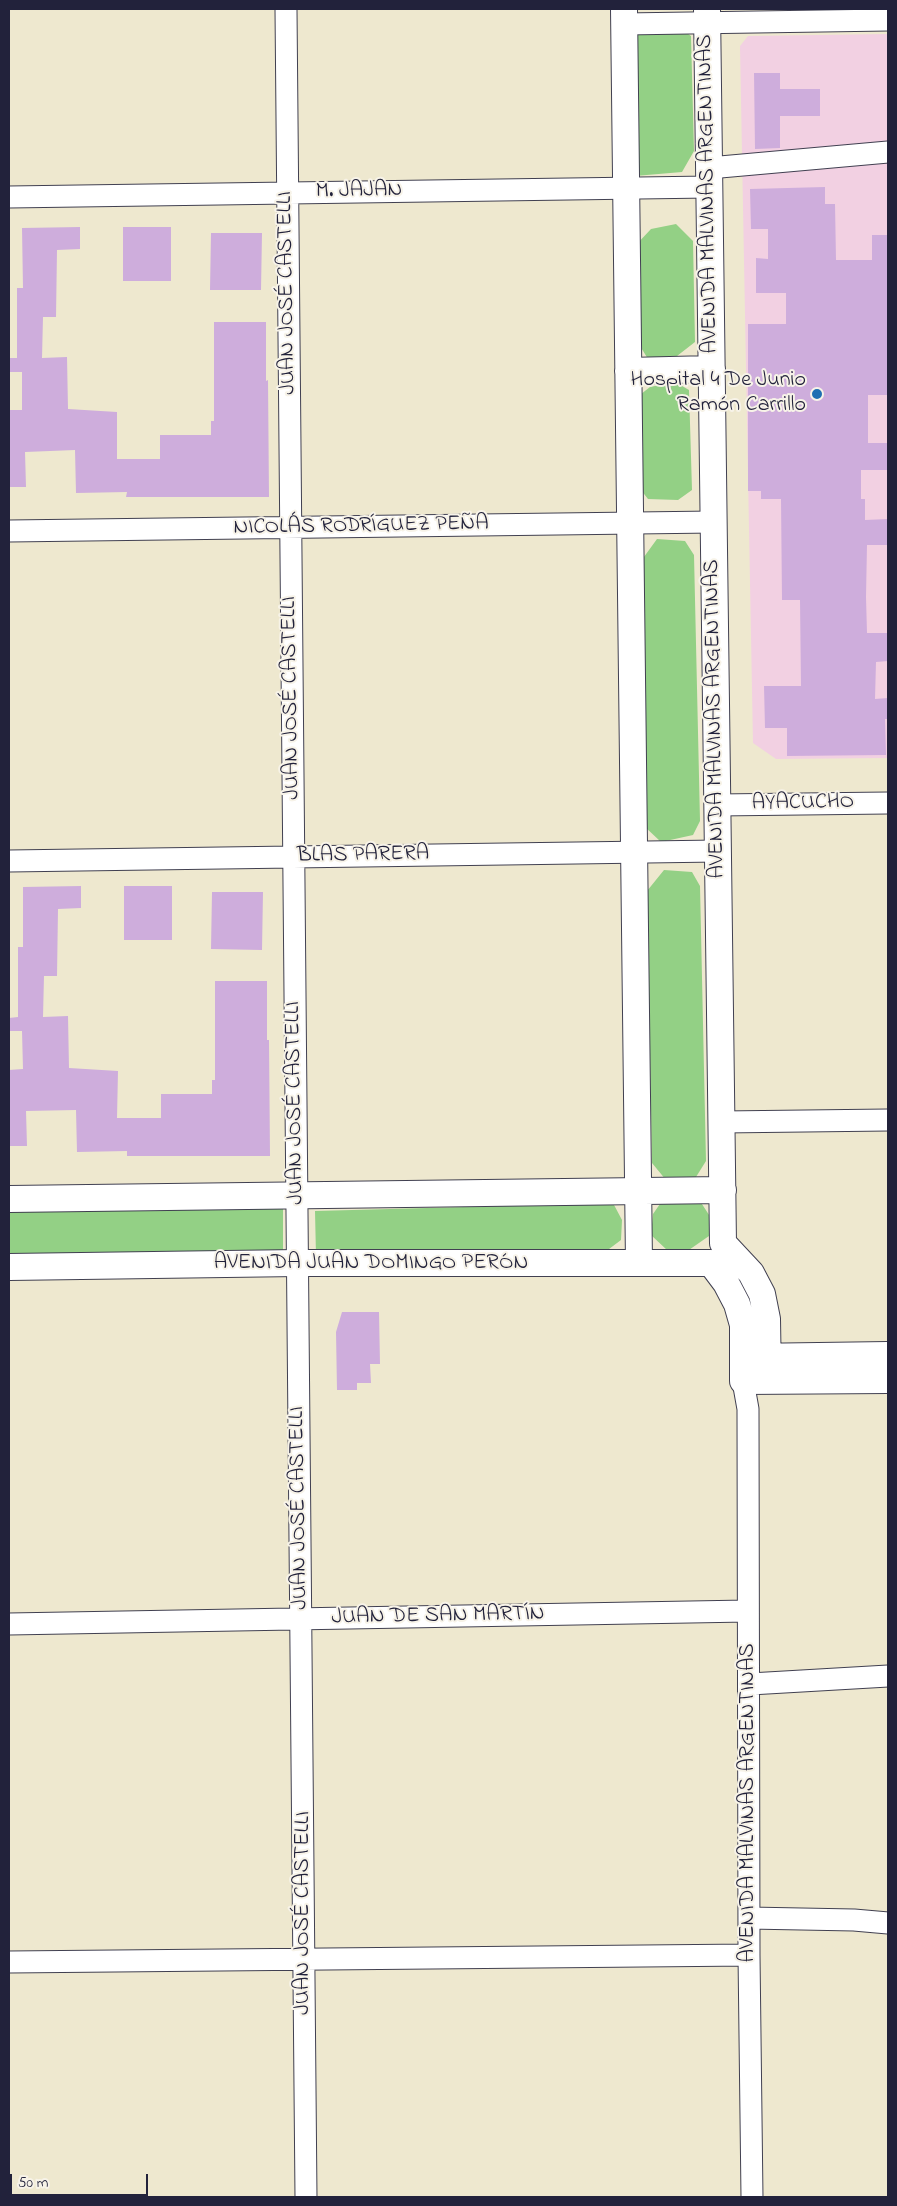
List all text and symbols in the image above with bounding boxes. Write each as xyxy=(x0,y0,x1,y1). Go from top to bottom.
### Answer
street label: AVENIDA MALVINAS ARGENTINAS xyxy=(693,34,725,354)
street label: M. JAJAN xyxy=(315,178,403,206)
street label: JUAN JOSÉ CASTELLI xyxy=(273,191,303,395)
place label: Hospital 4 De Junio Ramón Carrillo xyxy=(631,368,806,420)
marker: Hospital 4 De Junio Ramón Carrillo xyxy=(810,387,824,401)
street label: NICOLÁS RODRÍGUEZ PEÑA xyxy=(233,512,489,542)
street label: AVENIDA MALVINAS ARGENTINAS xyxy=(700,559,732,879)
street label: JUAN JOSÉ CASTELLI xyxy=(277,596,307,800)
street label: AYACUCHO xyxy=(752,790,854,818)
street label: BLAS PARERA xyxy=(297,842,429,870)
street label: JUAN JOSÉ CASTELLI xyxy=(281,1001,311,1205)
street label: AVENIDA JUAN DOMINGO PERÓN xyxy=(214,1251,528,1277)
street label: JUAN JOSÉ CASTELLI xyxy=(285,1406,315,1610)
street label: JUAN DE SAN MARTÍN xyxy=(331,1602,545,1632)
street label: AVENIDA MALVINAS ARGENTINAS xyxy=(736,1643,762,1963)
street label: JUAN JOSÉ CASTELLI xyxy=(291,1811,317,2015)
scale bar xyxy=(12,2164,150,2196)
text: 50 m xyxy=(18,2172,48,2194)

